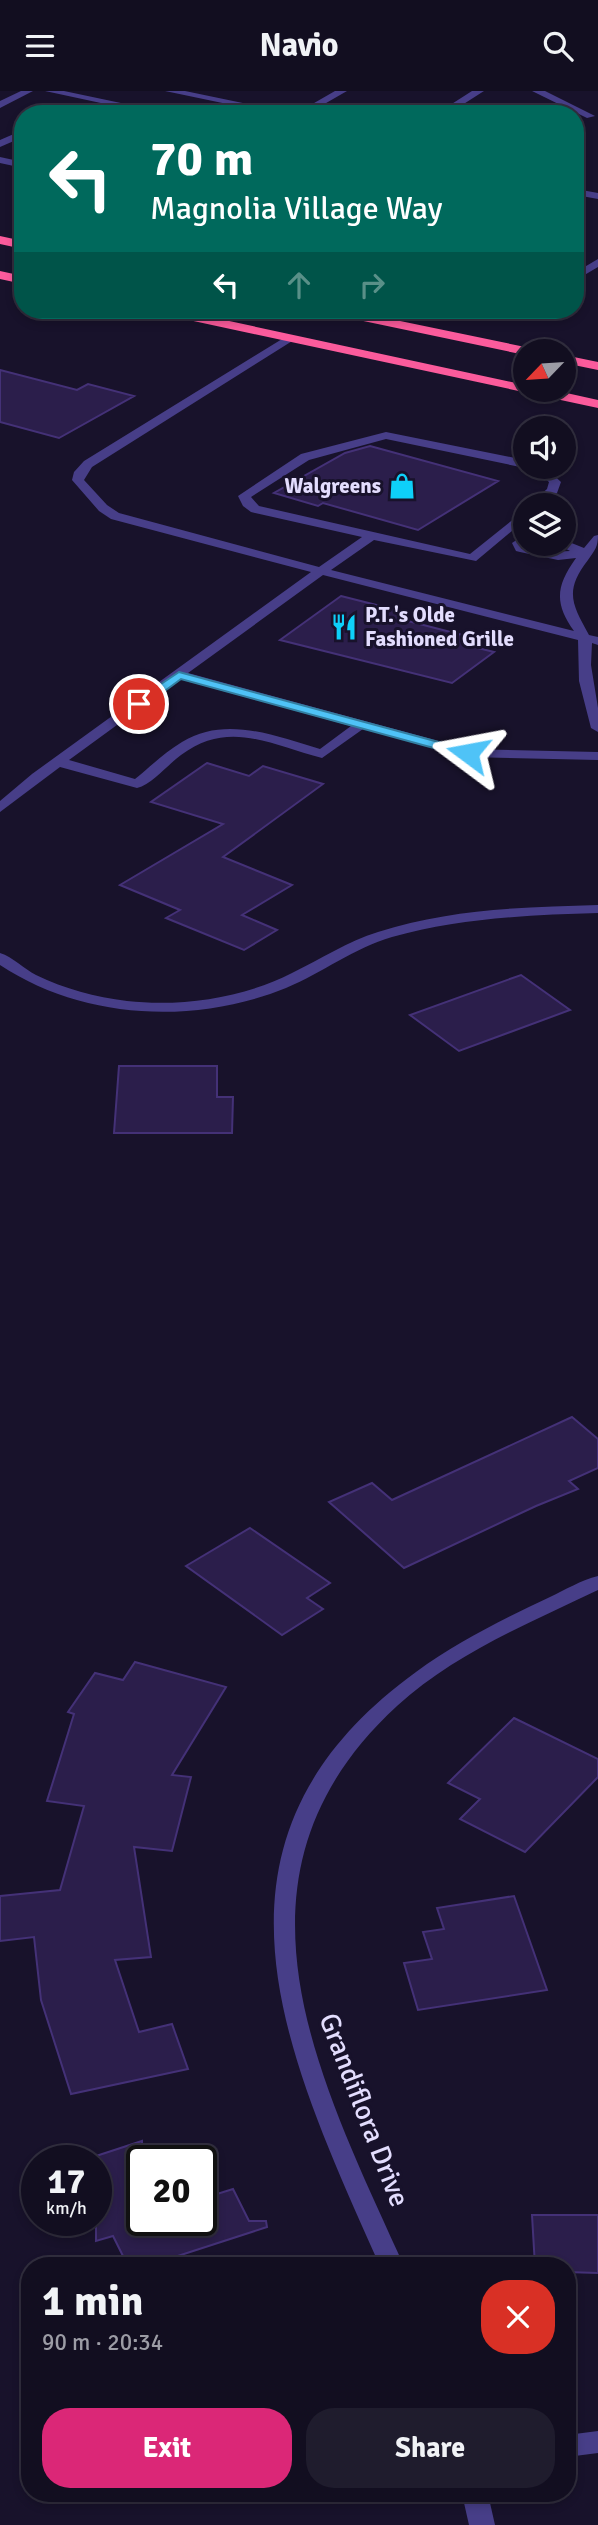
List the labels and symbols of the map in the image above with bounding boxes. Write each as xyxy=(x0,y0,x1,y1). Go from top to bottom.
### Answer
north arrow xyxy=(513,339,576,403)
shop icon: Walgreens xyxy=(387,471,417,501)
place label: Walgreens xyxy=(285,473,381,499)
place label: P.T.'s Olde Fashioned Grille xyxy=(365,602,514,652)
restaurant icon: P.T.'s Olde Fashioned Grille xyxy=(329,612,359,642)
pin xyxy=(109,674,169,734)
position arrow xyxy=(431,716,505,790)
street label: Grandiflora Drive xyxy=(312,2008,416,2212)
speed limit sign: 20 xyxy=(126,2145,217,2236)

